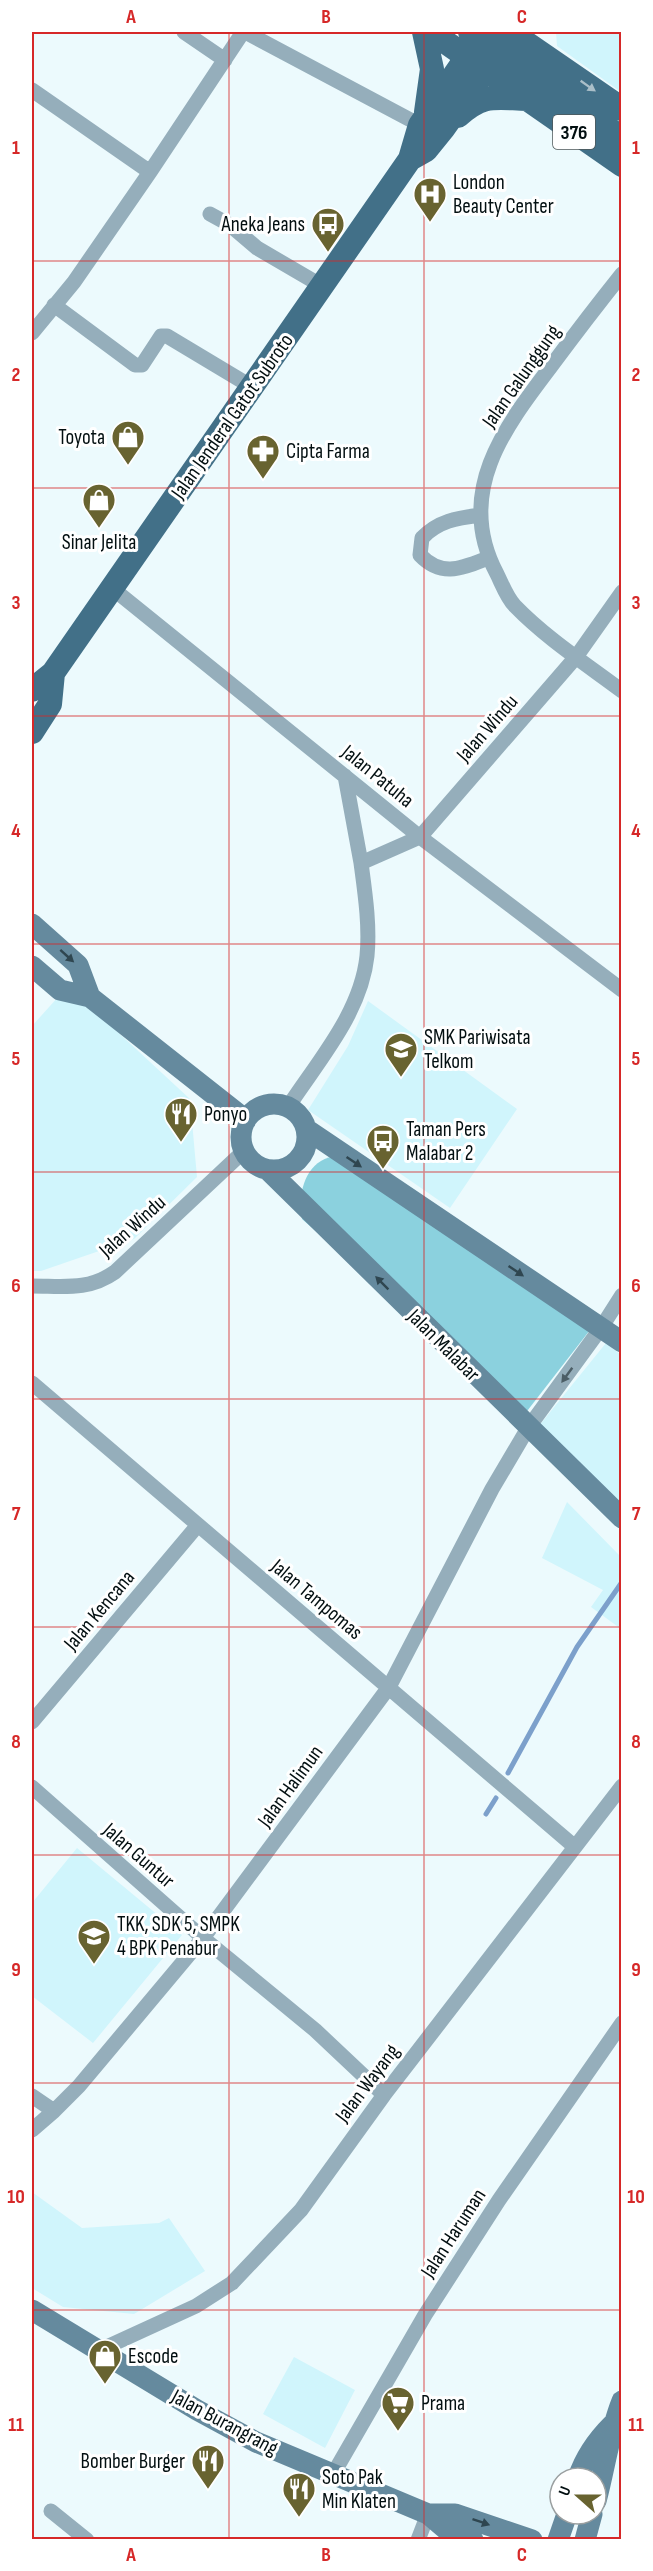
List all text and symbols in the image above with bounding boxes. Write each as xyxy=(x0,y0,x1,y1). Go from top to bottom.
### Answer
text: A xyxy=(125,5,136,29)
text: B xyxy=(321,5,331,29)
text: C xyxy=(517,5,527,29)
one-way arrow xyxy=(580,80,596,91)
road number: 376 xyxy=(553,115,595,149)
text: 1 xyxy=(12,136,20,160)
text: 1 xyxy=(632,136,640,160)
place label: London Beauty Center xyxy=(453,170,554,219)
hospital icon: London Beauty Center xyxy=(412,176,448,223)
bus stop icon: Aneka Jeans xyxy=(310,206,346,253)
place label: Aneka Jeans xyxy=(220,212,305,237)
street label: Jalan Galunggung xyxy=(476,320,566,433)
street label: Jalan Jenderal Gatot Subroto xyxy=(165,329,299,504)
text: 2 xyxy=(12,363,20,387)
text: 2 xyxy=(632,363,640,387)
shop icon: Toyota xyxy=(110,419,146,466)
place label: Toyota xyxy=(58,425,105,450)
pharmacy icon: Cipta Farma xyxy=(245,433,281,480)
place label: Cipta Farma xyxy=(286,439,370,464)
shop icon: Sinar Jelita xyxy=(81,482,117,529)
place label: Sinar Jelita xyxy=(62,530,136,555)
text: 3 xyxy=(12,591,21,615)
text: 3 xyxy=(632,591,641,615)
street label: Jalan Windu xyxy=(451,690,523,768)
street label: Jalan Patuha xyxy=(336,739,419,813)
text: 4 xyxy=(11,819,21,843)
text: 4 xyxy=(631,819,641,843)
one-way arrow xyxy=(59,949,74,962)
place label: SMK Pariwisata Telkom xyxy=(424,1025,531,1074)
school or university icon: SMK Pariwisata Telkom xyxy=(383,1031,419,1078)
text: 5 xyxy=(12,1047,21,1071)
text: 5 xyxy=(632,1047,641,1071)
restaurant icon: Ponyo xyxy=(163,1096,199,1143)
place label: Ponyo xyxy=(204,1102,247,1127)
place label: Taman Pers Malabar 2 xyxy=(406,1117,486,1166)
bus stop icon: Taman Pers Malabar 2 xyxy=(365,1123,401,1170)
one-way arrow xyxy=(346,1156,362,1168)
street label: Jalan Windu xyxy=(93,1190,171,1263)
one-way arrow xyxy=(508,1265,524,1277)
text: 6 xyxy=(11,1274,21,1298)
text: 6 xyxy=(631,1274,641,1298)
one-way arrow xyxy=(375,1275,389,1290)
street label: Jalan Malabar xyxy=(402,1303,485,1387)
one-way arrow xyxy=(561,1367,573,1382)
text: 7 xyxy=(12,1502,21,1526)
text: 7 xyxy=(632,1502,641,1526)
street label: Jalan Tampomas xyxy=(265,1553,368,1645)
street label: Jalan Kencana xyxy=(58,1565,140,1656)
text: 8 xyxy=(11,1730,21,1754)
text: 8 xyxy=(631,1730,641,1754)
street label: Jalan Halimun xyxy=(252,1741,328,1833)
street label: Jalan Guntur xyxy=(97,1817,179,1893)
place label: TKK, SDK 5, SMPK 4 BPK Penabur xyxy=(117,1912,240,1961)
school or university icon: TKK, SDK 5, SMPK 4 BPK Penabur xyxy=(76,1918,112,1965)
text: 9 xyxy=(11,1958,21,1982)
text: 9 xyxy=(631,1958,641,1982)
street label: Jalan Wayang xyxy=(329,2039,405,2128)
street label: Jalan Haruman xyxy=(415,2184,491,2283)
text: 10 xyxy=(7,2185,25,2209)
text: 10 xyxy=(627,2185,645,2209)
shop icon: Escode xyxy=(87,2338,123,2385)
place label: Escode xyxy=(128,2344,178,2369)
street label: Jalan Burangrang xyxy=(166,2383,282,2461)
supermarket icon: Prama xyxy=(380,2385,416,2432)
place label: Prama xyxy=(421,2391,465,2416)
text: 11 xyxy=(8,2413,24,2437)
text: 11 xyxy=(628,2413,644,2437)
restaurant icon: Bomber Burger xyxy=(190,2443,226,2490)
place label: Bomber Burger xyxy=(81,2449,185,2474)
place label: Soto Pak Min Klaten xyxy=(322,2465,396,2514)
north arrow xyxy=(548,2466,608,2526)
restaurant icon: Soto Pak Min Klaten xyxy=(281,2471,317,2518)
text: U xyxy=(555,2484,576,2498)
one-way arrow xyxy=(472,2518,490,2528)
text: A xyxy=(125,2543,136,2567)
text: B xyxy=(321,2543,331,2567)
text: C xyxy=(517,2543,527,2567)

